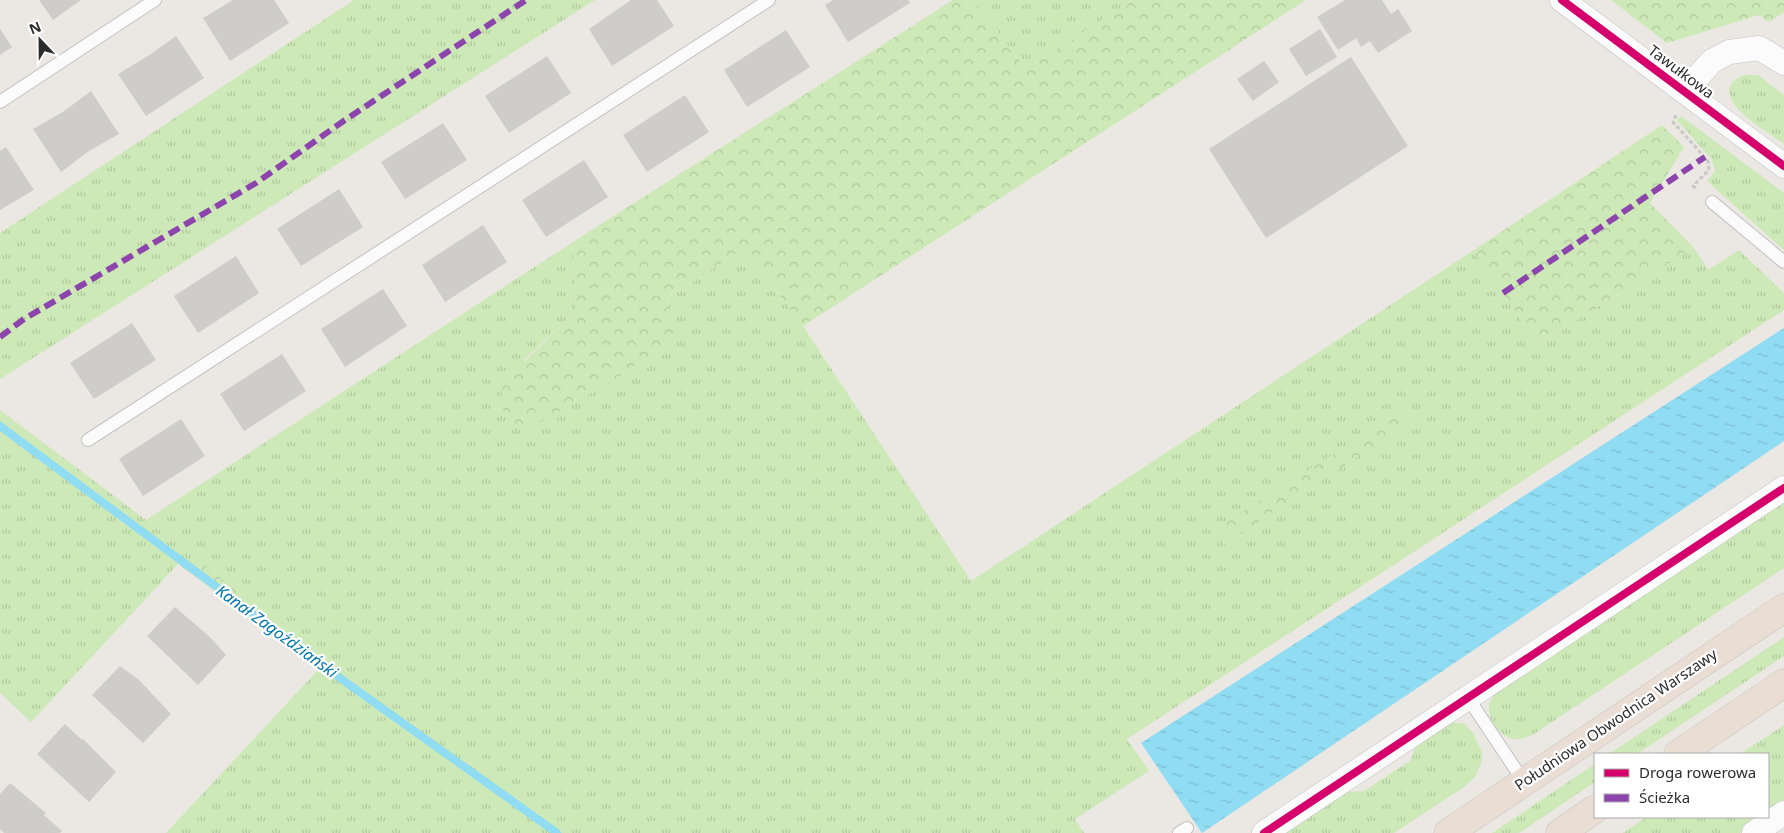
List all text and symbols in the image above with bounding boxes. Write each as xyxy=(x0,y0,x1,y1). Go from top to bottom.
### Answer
north arrow xyxy=(15,15,65,65)
text: N xyxy=(26,17,44,38)
street label: Tawułkowa xyxy=(1645,40,1719,103)
water label: Kanał Zagoździański xyxy=(212,579,343,683)
street label: Południowa Obwodnica Warszawy xyxy=(1510,644,1721,795)
legend xyxy=(1594,753,1769,818)
text: Droga rowerowa xyxy=(1639,762,1756,782)
text: Ścieżka xyxy=(1639,787,1690,807)

